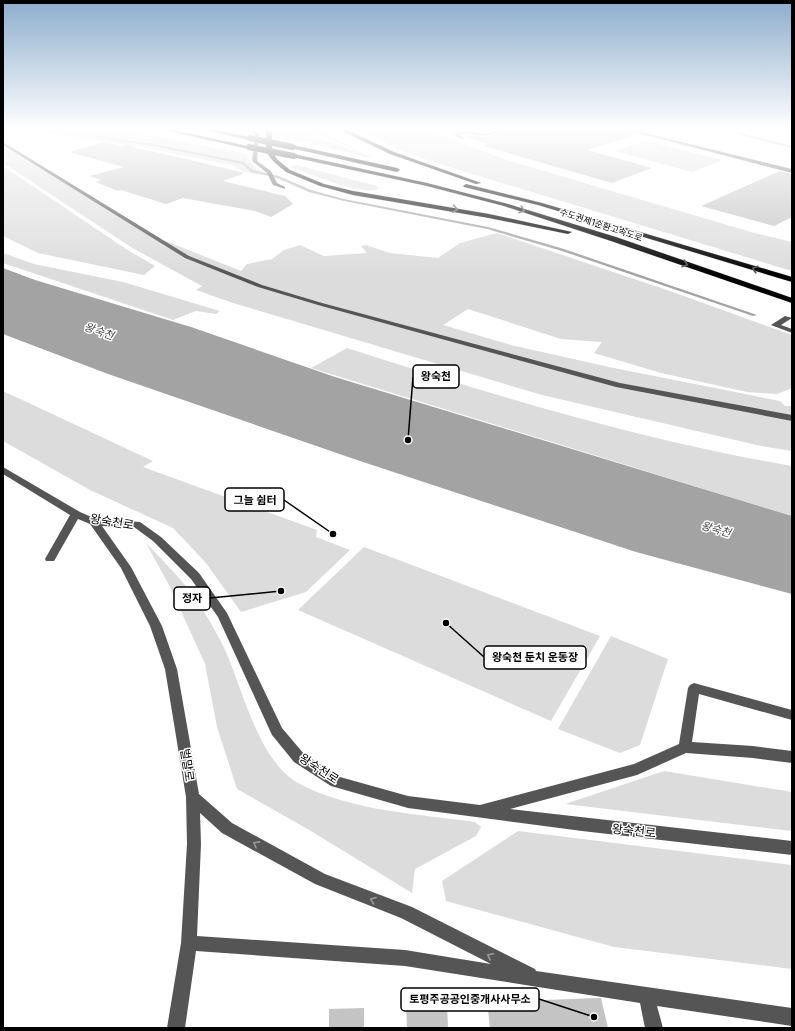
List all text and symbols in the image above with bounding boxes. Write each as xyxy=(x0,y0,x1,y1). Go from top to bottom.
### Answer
one-way arrow xyxy=(452,205,458,213)
one-way arrow xyxy=(519,205,526,214)
street label: 수도권제1순환고속도로 xyxy=(558,206,644,243)
one-way arrow xyxy=(682,260,689,268)
one-way arrow xyxy=(751,265,758,274)
water label: 왕숙천 xyxy=(82,319,117,343)
callout: 왕숙천 xyxy=(413,365,459,388)
text: 왕숙천 xyxy=(421,369,451,383)
callout: 그늘 쉼터 xyxy=(225,488,284,511)
text: 그늘 쉼터 xyxy=(233,493,277,507)
street label: 왕숙천로 xyxy=(89,511,135,532)
water label: 왕숙천 xyxy=(699,518,734,540)
callout: 정자 xyxy=(174,587,210,610)
text: 정자 xyxy=(182,591,202,605)
callout: 왕숙천 둔치 운동장 xyxy=(484,646,586,669)
text: 왕숙천 둔치 운동장 xyxy=(492,650,578,664)
street label: 벌말로 xyxy=(177,747,197,782)
street label: 왕숙천로 xyxy=(297,750,342,787)
street label: 왕숙천로 xyxy=(611,821,657,840)
one-way arrow xyxy=(253,841,260,849)
one-way arrow xyxy=(370,896,377,904)
one-way arrow xyxy=(487,953,495,960)
callout: 토평주공공인중개사사무소 xyxy=(401,988,539,1011)
text: 토평주공공인중개사사무소 xyxy=(409,992,531,1006)

